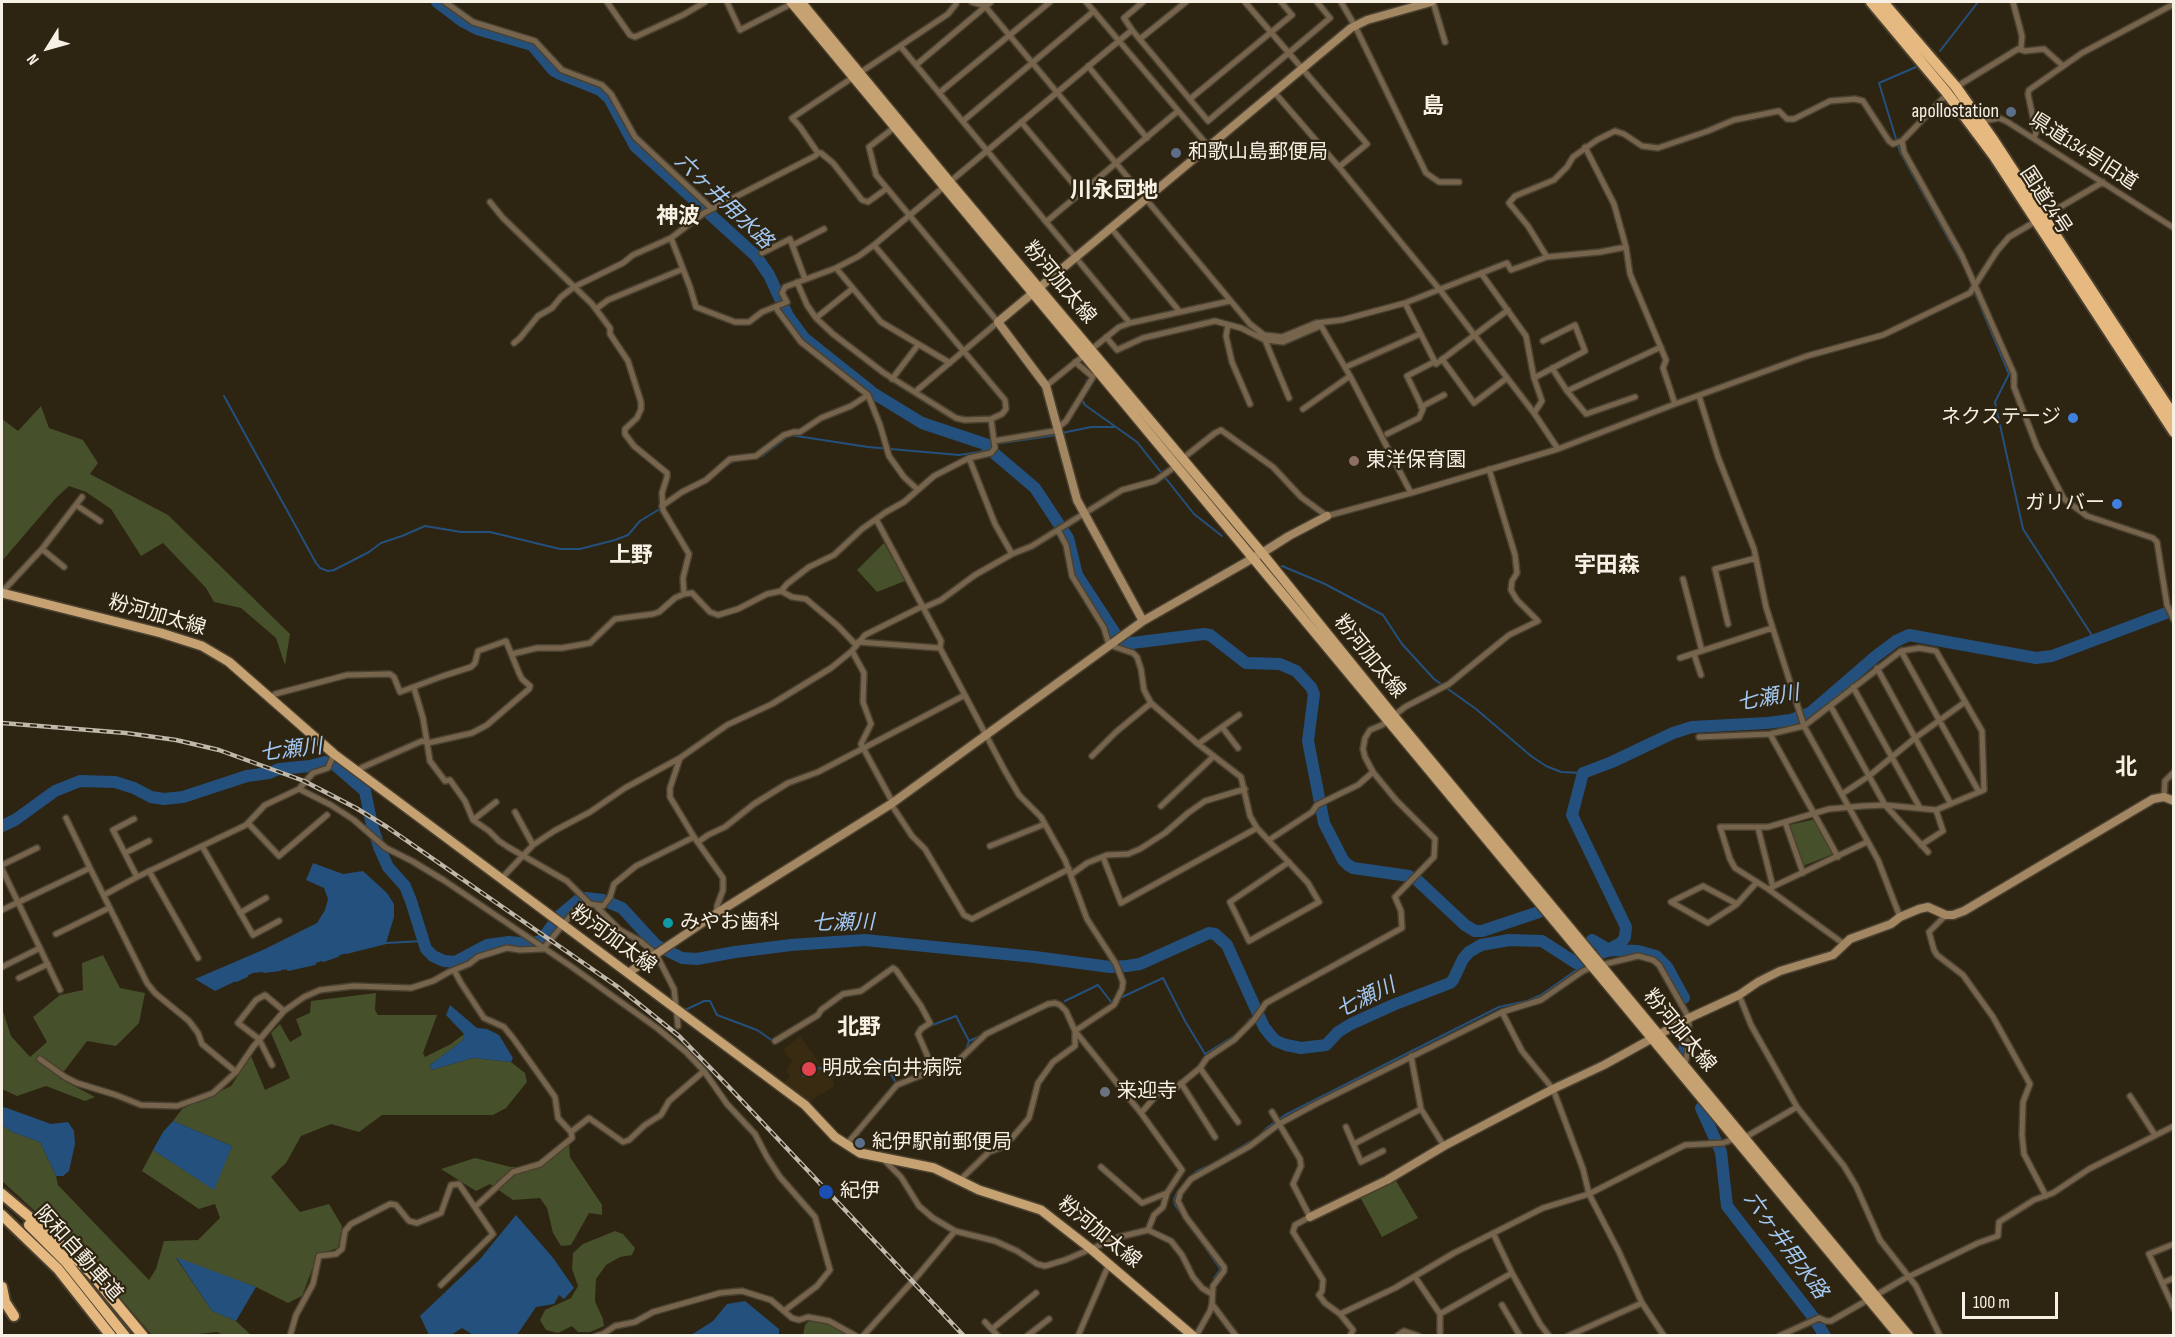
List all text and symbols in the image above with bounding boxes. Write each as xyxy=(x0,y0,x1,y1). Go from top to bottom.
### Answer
north arrow xyxy=(18,18,78,78)
text: N xyxy=(23,50,43,68)
district label: 島 xyxy=(1422,94,1444,120)
place label: apollostation xyxy=(1911,100,1999,124)
marker: apollostation xyxy=(2004,105,2018,119)
street label: 県道134号旧道 xyxy=(2025,108,2141,196)
place label: 和歌山島郵便局 xyxy=(1188,141,1328,165)
marker: 和歌山島郵便局 xyxy=(1169,146,1183,160)
water label: 六ヶ井用水路 xyxy=(669,149,777,255)
street label: 国道24号 xyxy=(2014,162,2076,240)
district label: 川永団地 xyxy=(1070,178,1158,204)
district label: 神波 xyxy=(656,204,700,230)
street label: 粉河加太線 xyxy=(1018,237,1100,329)
place label: ネクステージ xyxy=(1941,406,2061,430)
marker: ネクステージ xyxy=(2066,411,2080,425)
place label: 東洋保育園 xyxy=(1366,449,1466,473)
marker: 東洋保育園 xyxy=(1347,454,1361,468)
place label: ガリバー xyxy=(2025,492,2105,516)
marker: ガリバー xyxy=(2110,497,2124,511)
district label: 上野 xyxy=(609,543,653,569)
district label: 宇田森 xyxy=(1574,553,1640,579)
street label: 粉河加太線 xyxy=(106,591,208,641)
street label: 粉河加太線 xyxy=(1328,611,1410,703)
water label: 七瀬川 xyxy=(1735,681,1801,717)
water label: 七瀬川 xyxy=(258,735,324,767)
district label: 北 xyxy=(2115,755,2137,781)
street label: 粉河加太線 xyxy=(565,901,661,979)
place label: みやお歯科 xyxy=(680,911,780,935)
water label: 七瀬川 xyxy=(811,911,875,937)
marker: みやお歯科 xyxy=(661,916,675,930)
water label: 七瀬川 xyxy=(1332,974,1400,1024)
street label: 粉河加太線 xyxy=(1638,985,1720,1077)
district label: 北野 xyxy=(837,1015,881,1041)
place label: 明成会向井病院 xyxy=(822,1057,962,1081)
marker: 明成会向井病院 xyxy=(800,1060,818,1078)
place label: 来迎寺 xyxy=(1117,1080,1177,1104)
marker: 来迎寺 xyxy=(1098,1085,1112,1099)
place label: 紀伊駅前郵便局 xyxy=(872,1131,1012,1155)
marker: 紀伊駅前郵便局 xyxy=(853,1136,867,1150)
place label: 紀伊 xyxy=(840,1180,880,1204)
marker: 紀伊 xyxy=(817,1183,835,1201)
water label: 六ヶ井用水路 xyxy=(1738,1188,1832,1304)
street label: 粉河加太線 xyxy=(1053,1192,1145,1274)
street label: 阪和自動車道 xyxy=(29,1201,127,1307)
scale bar xyxy=(1965,1280,2061,1318)
text: 100 m xyxy=(1973,1292,2010,1313)

